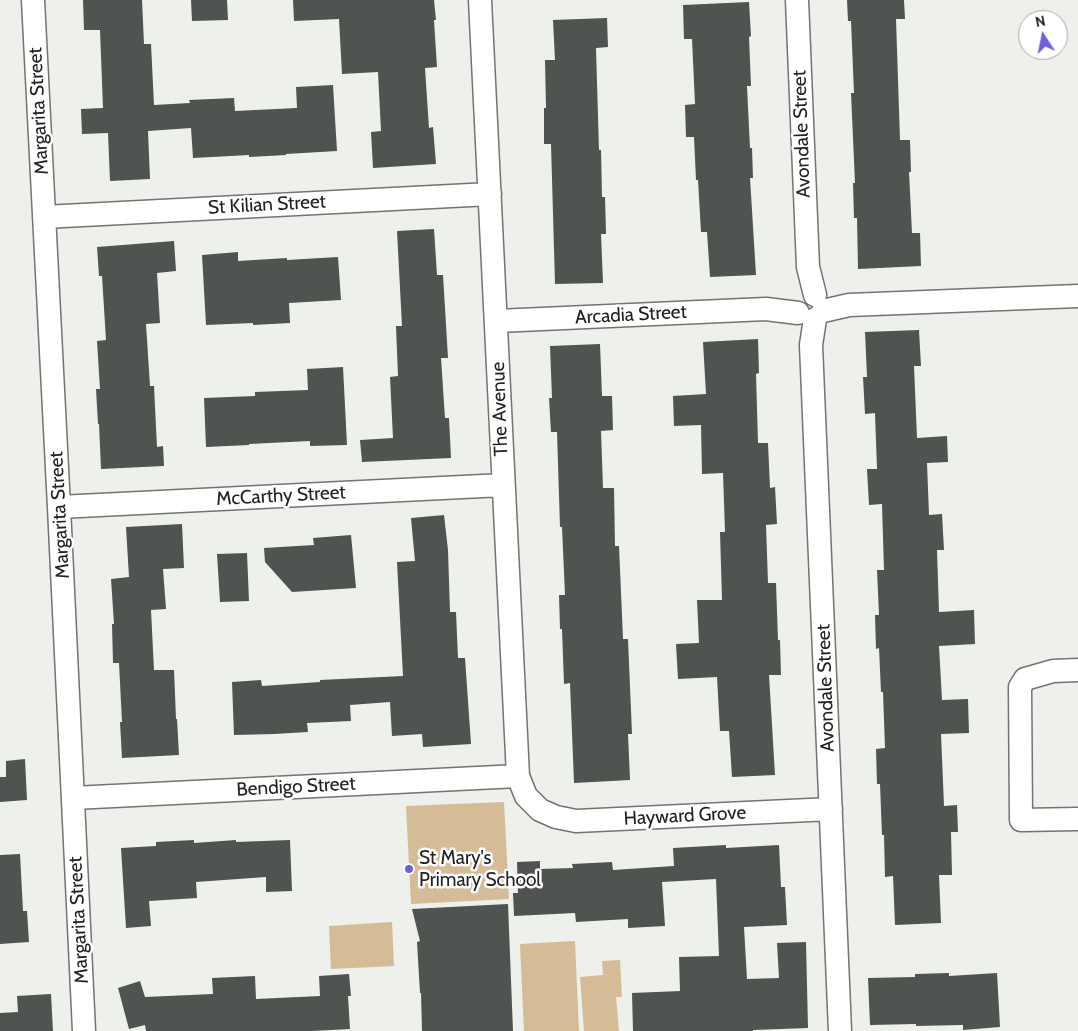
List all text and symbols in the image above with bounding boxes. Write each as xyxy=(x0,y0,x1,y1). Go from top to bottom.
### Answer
north arrow xyxy=(1018,10,1068,60)
text: N xyxy=(1034,11,1047,31)
street label: Margarita Street xyxy=(24,47,54,175)
street label: Avondale Street xyxy=(788,70,816,198)
street label: St Kilian Street xyxy=(207,191,327,219)
street label: Arcadia Street xyxy=(574,301,688,329)
street label: The Avenue xyxy=(487,361,513,457)
street label: Margarita Street xyxy=(45,451,75,579)
street label: McCarthy Street xyxy=(216,481,346,511)
street label: Avondale Street xyxy=(812,624,840,752)
street label: Bendigo Street xyxy=(236,772,356,802)
street label: Hayward Grove xyxy=(623,801,747,831)
place label: St Mary's Primary School xyxy=(419,847,541,891)
street label: Margarita Street xyxy=(64,856,94,984)
marker: St Mary's Primary School xyxy=(403,863,415,875)

